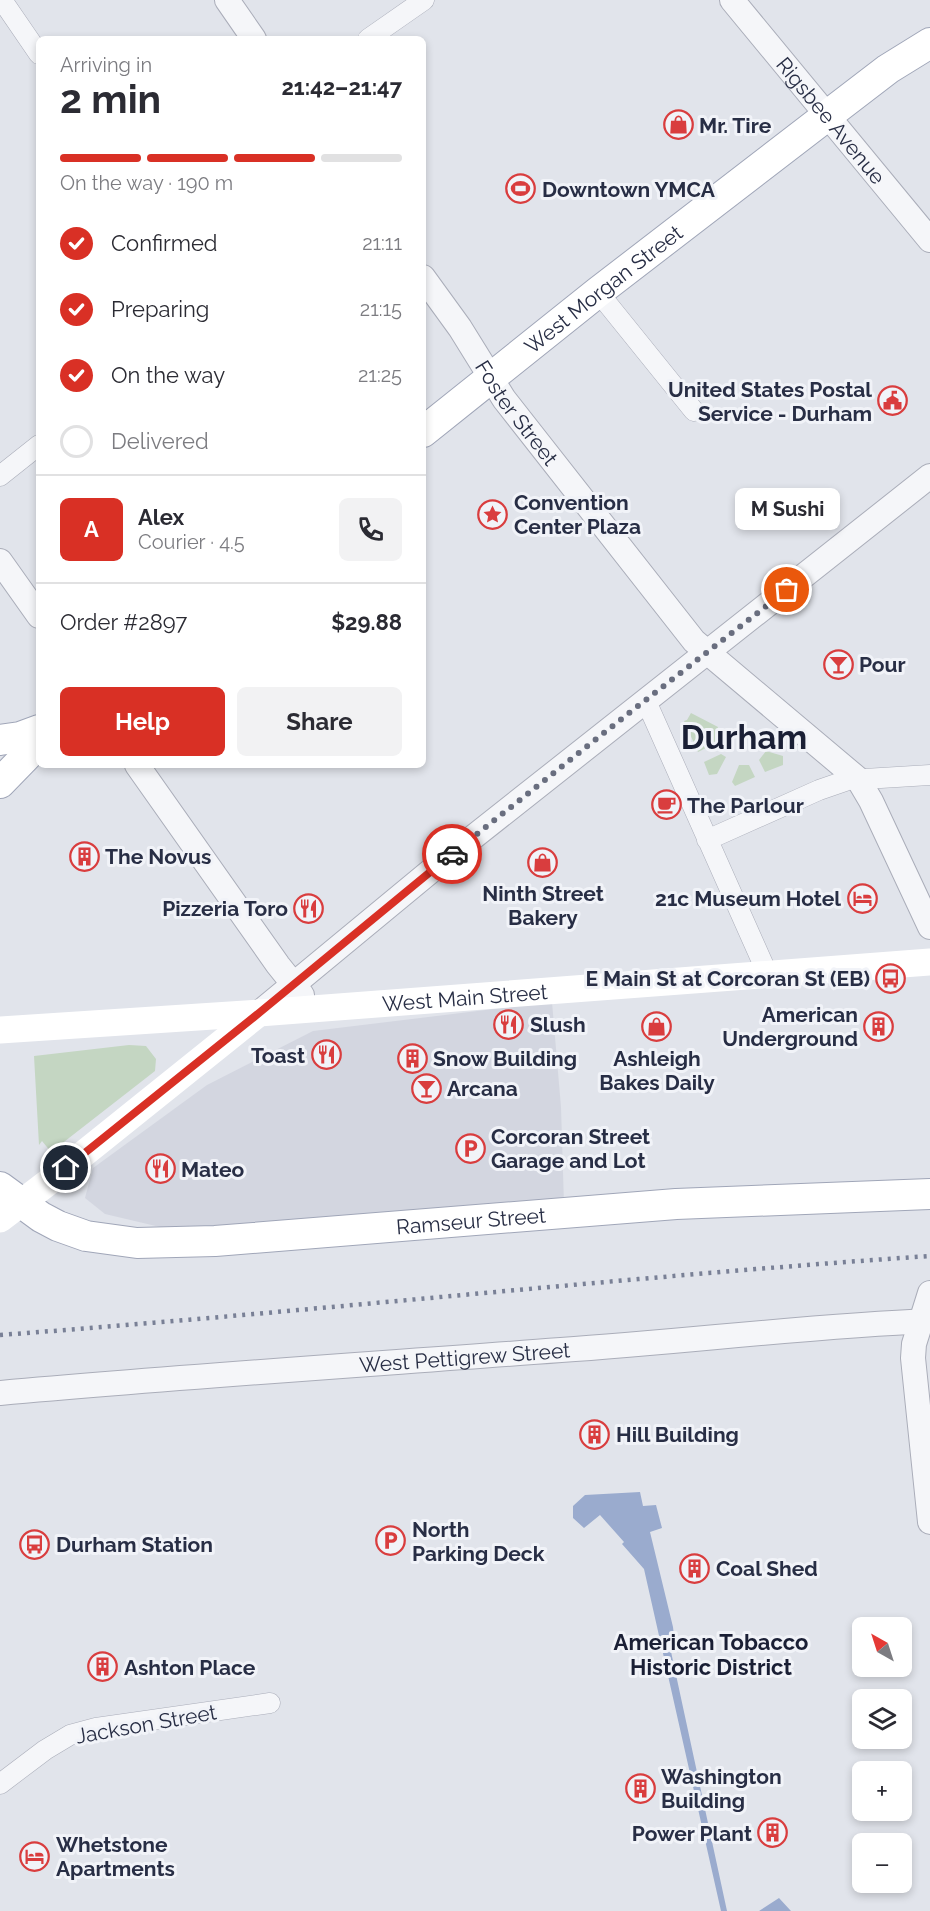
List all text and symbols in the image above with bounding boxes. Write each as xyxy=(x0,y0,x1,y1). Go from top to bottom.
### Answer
street label: Rigsbee Avenue xyxy=(772,52,891,189)
text: Arriving in xyxy=(60,53,152,77)
text: 21:42–21:47 xyxy=(281,74,402,100)
text: 2 min xyxy=(60,76,161,122)
shop icon: Mr. Tire xyxy=(662,109,694,141)
place label: Mr. Tire xyxy=(699,113,772,138)
text: On the way · 190 m xyxy=(60,171,233,195)
sports icon: Downtown YMCA xyxy=(505,173,537,205)
place label: Downtown YMCA xyxy=(542,177,716,202)
street label: West Morgan Street xyxy=(519,219,687,359)
icon: check xyxy=(60,227,93,260)
text: Confirmed xyxy=(111,230,218,256)
text: 21:11 xyxy=(362,231,402,255)
icon: check xyxy=(60,293,93,326)
text: Preparing xyxy=(111,296,209,322)
text: 21:15 xyxy=(360,297,402,321)
street label: Foster Street xyxy=(470,355,564,470)
icon: check xyxy=(60,359,93,392)
text: On the way xyxy=(111,362,225,388)
text: 21:25 xyxy=(358,363,402,387)
place label: United States Postal Service - Durham xyxy=(668,377,872,426)
public building icon: United States Postal Service - Durham xyxy=(877,385,909,417)
text: Delivered xyxy=(111,428,209,454)
callout: M Sushi xyxy=(734,488,840,530)
place label: Convention Center Plaza xyxy=(514,490,641,539)
text: M Sushi xyxy=(751,497,824,521)
button: phone xyxy=(339,498,402,561)
place icon: Convention Center Plaza xyxy=(477,498,509,530)
text: Alex xyxy=(138,504,184,530)
text: A xyxy=(84,516,99,542)
text: Courier · 4.5 xyxy=(138,530,245,554)
pin xyxy=(761,564,812,615)
icon: bag xyxy=(770,573,803,606)
text: Order #2897 xyxy=(60,609,187,635)
text: $29.88 xyxy=(331,609,402,635)
bar icon: Pour xyxy=(822,648,854,680)
place label: Pour xyxy=(859,652,906,677)
button: Help xyxy=(60,687,225,756)
button: Share xyxy=(237,687,402,756)
district label: Durham xyxy=(681,718,807,757)
cafe icon: The Parlour xyxy=(650,789,682,821)
place label: The Parlour xyxy=(687,793,804,818)
courier xyxy=(422,824,482,884)
icon: car xyxy=(436,838,469,871)
building icon: The Novus xyxy=(68,840,100,872)
place label: The Novus xyxy=(105,844,211,869)
shop icon: Ninth Street Bakery xyxy=(527,846,559,878)
place label: Ninth Street Bakery xyxy=(482,881,604,930)
hotel icon: 21c Museum Hotel xyxy=(846,882,878,914)
place label: 21c Museum Hotel xyxy=(655,886,841,911)
restaurant icon: Pizzeria Toro xyxy=(293,892,325,924)
place label: Pizzeria Toro xyxy=(162,896,288,921)
bus stop icon: E Main St at Corcoran St (EB) xyxy=(875,962,907,994)
place label: E Main St at Corcoran St (EB) xyxy=(585,966,870,991)
street label: West Main Street xyxy=(381,979,548,1016)
place label: American Underground xyxy=(722,1002,858,1051)
restaurant icon: Slush xyxy=(493,1008,525,1040)
building icon: American Underground xyxy=(863,1010,895,1042)
shop icon: Ashleigh Bakes Daily xyxy=(641,1011,673,1043)
place label: Slush xyxy=(530,1012,586,1037)
restaurant icon: Toast xyxy=(310,1039,342,1071)
building icon: Snow Building xyxy=(396,1042,428,1074)
place label: Toast xyxy=(251,1043,305,1068)
place label: Snow Building xyxy=(433,1046,577,1071)
place label: Ashleigh Bakes Daily xyxy=(599,1046,715,1095)
bar icon: Arcana xyxy=(410,1072,442,1104)
place label: Arcana xyxy=(447,1076,518,1101)
place label: Corcoran Street Garage and Lot xyxy=(491,1124,650,1173)
parking icon: Corcoran Street Garage and Lot xyxy=(454,1132,486,1164)
pin xyxy=(40,1142,91,1193)
icon: home xyxy=(49,1151,82,1184)
restaurant icon: Mateo xyxy=(144,1153,176,1185)
place label: Mateo xyxy=(181,1157,244,1182)
street label: Ramseur Street xyxy=(395,1202,547,1239)
street label: West Pettigrew Street xyxy=(358,1337,571,1377)
building icon: Hill Building xyxy=(579,1418,611,1450)
place label: Hill Building xyxy=(616,1422,739,1447)
place label: North Parking Deck xyxy=(412,1517,545,1566)
parking icon: North Parking Deck xyxy=(375,1525,407,1557)
bus stop icon: Durham Station xyxy=(19,1528,51,1560)
place label: Durham Station xyxy=(56,1532,213,1557)
building icon: Coal Shed xyxy=(679,1552,711,1584)
place label: Coal Shed xyxy=(716,1556,818,1581)
north arrow xyxy=(852,1617,912,1677)
map controls xyxy=(852,1617,912,1893)
district label: American Tobacco Historic District xyxy=(614,1629,808,1680)
building icon: Ashton Place xyxy=(87,1651,119,1683)
place label: Ashton Place xyxy=(124,1655,256,1680)
button: layers xyxy=(852,1689,912,1749)
street label: Jackson Street xyxy=(74,1699,218,1749)
button: + xyxy=(852,1761,912,1821)
place label: Washington Building xyxy=(661,1764,782,1813)
building icon: Washington Building xyxy=(624,1772,656,1804)
building icon: Power Plant xyxy=(757,1817,789,1849)
place label: Power Plant xyxy=(632,1821,752,1846)
place label: Whetstone Apartments xyxy=(56,1832,175,1881)
button: − xyxy=(852,1833,912,1893)
hotel icon: Whetstone Apartments xyxy=(19,1840,51,1872)

